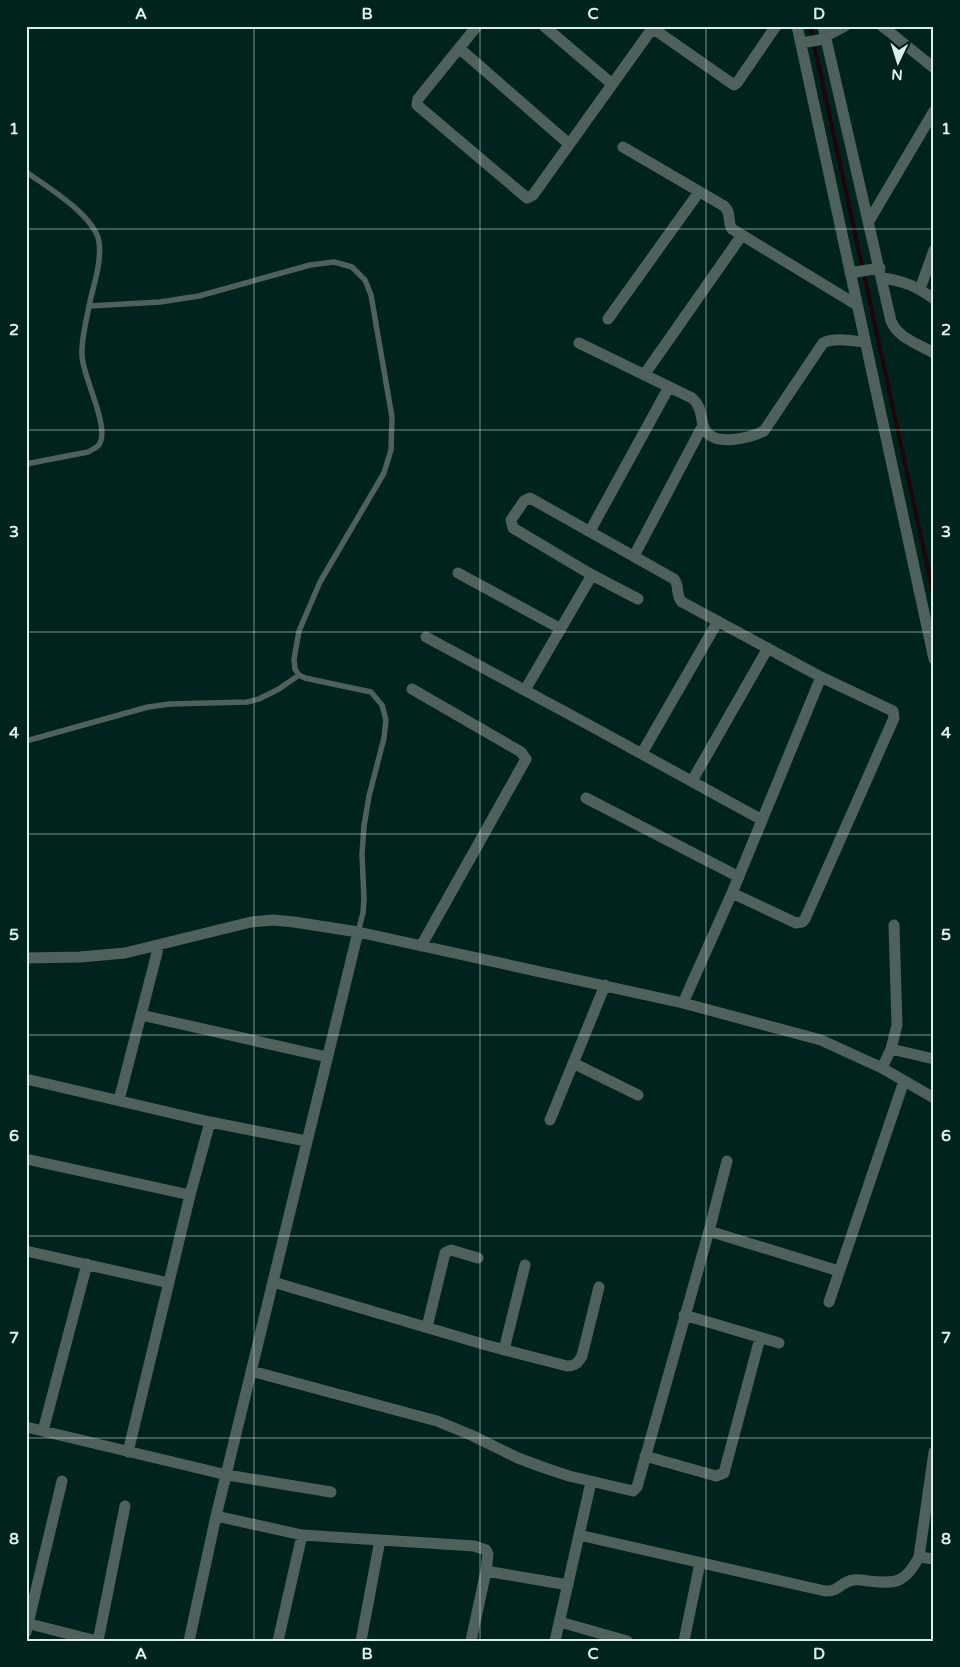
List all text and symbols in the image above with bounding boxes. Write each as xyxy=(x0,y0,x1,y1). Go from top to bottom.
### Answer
text: A xyxy=(135,4,147,24)
text: B xyxy=(361,4,373,24)
text: C xyxy=(587,4,599,24)
text: D xyxy=(813,4,825,24)
north arrow xyxy=(872,38,922,88)
text: N xyxy=(891,66,903,83)
text: 1 xyxy=(9,119,19,139)
text: 1 xyxy=(941,119,951,139)
text: 2 xyxy=(9,320,19,340)
text: 2 xyxy=(941,320,951,340)
text: 3 xyxy=(9,522,19,542)
text: 3 xyxy=(941,522,951,542)
text: 4 xyxy=(9,723,19,743)
text: 4 xyxy=(941,723,951,743)
text: 5 xyxy=(9,925,19,945)
text: 5 xyxy=(941,925,951,945)
text: 6 xyxy=(9,1126,19,1146)
text: 6 xyxy=(941,1126,951,1146)
text: 7 xyxy=(9,1328,19,1348)
text: 7 xyxy=(941,1328,951,1348)
text: 8 xyxy=(9,1529,19,1549)
text: 8 xyxy=(941,1529,951,1549)
text: A xyxy=(135,1644,147,1664)
text: B xyxy=(361,1644,373,1664)
text: C xyxy=(587,1644,599,1664)
text: D xyxy=(813,1644,825,1664)

